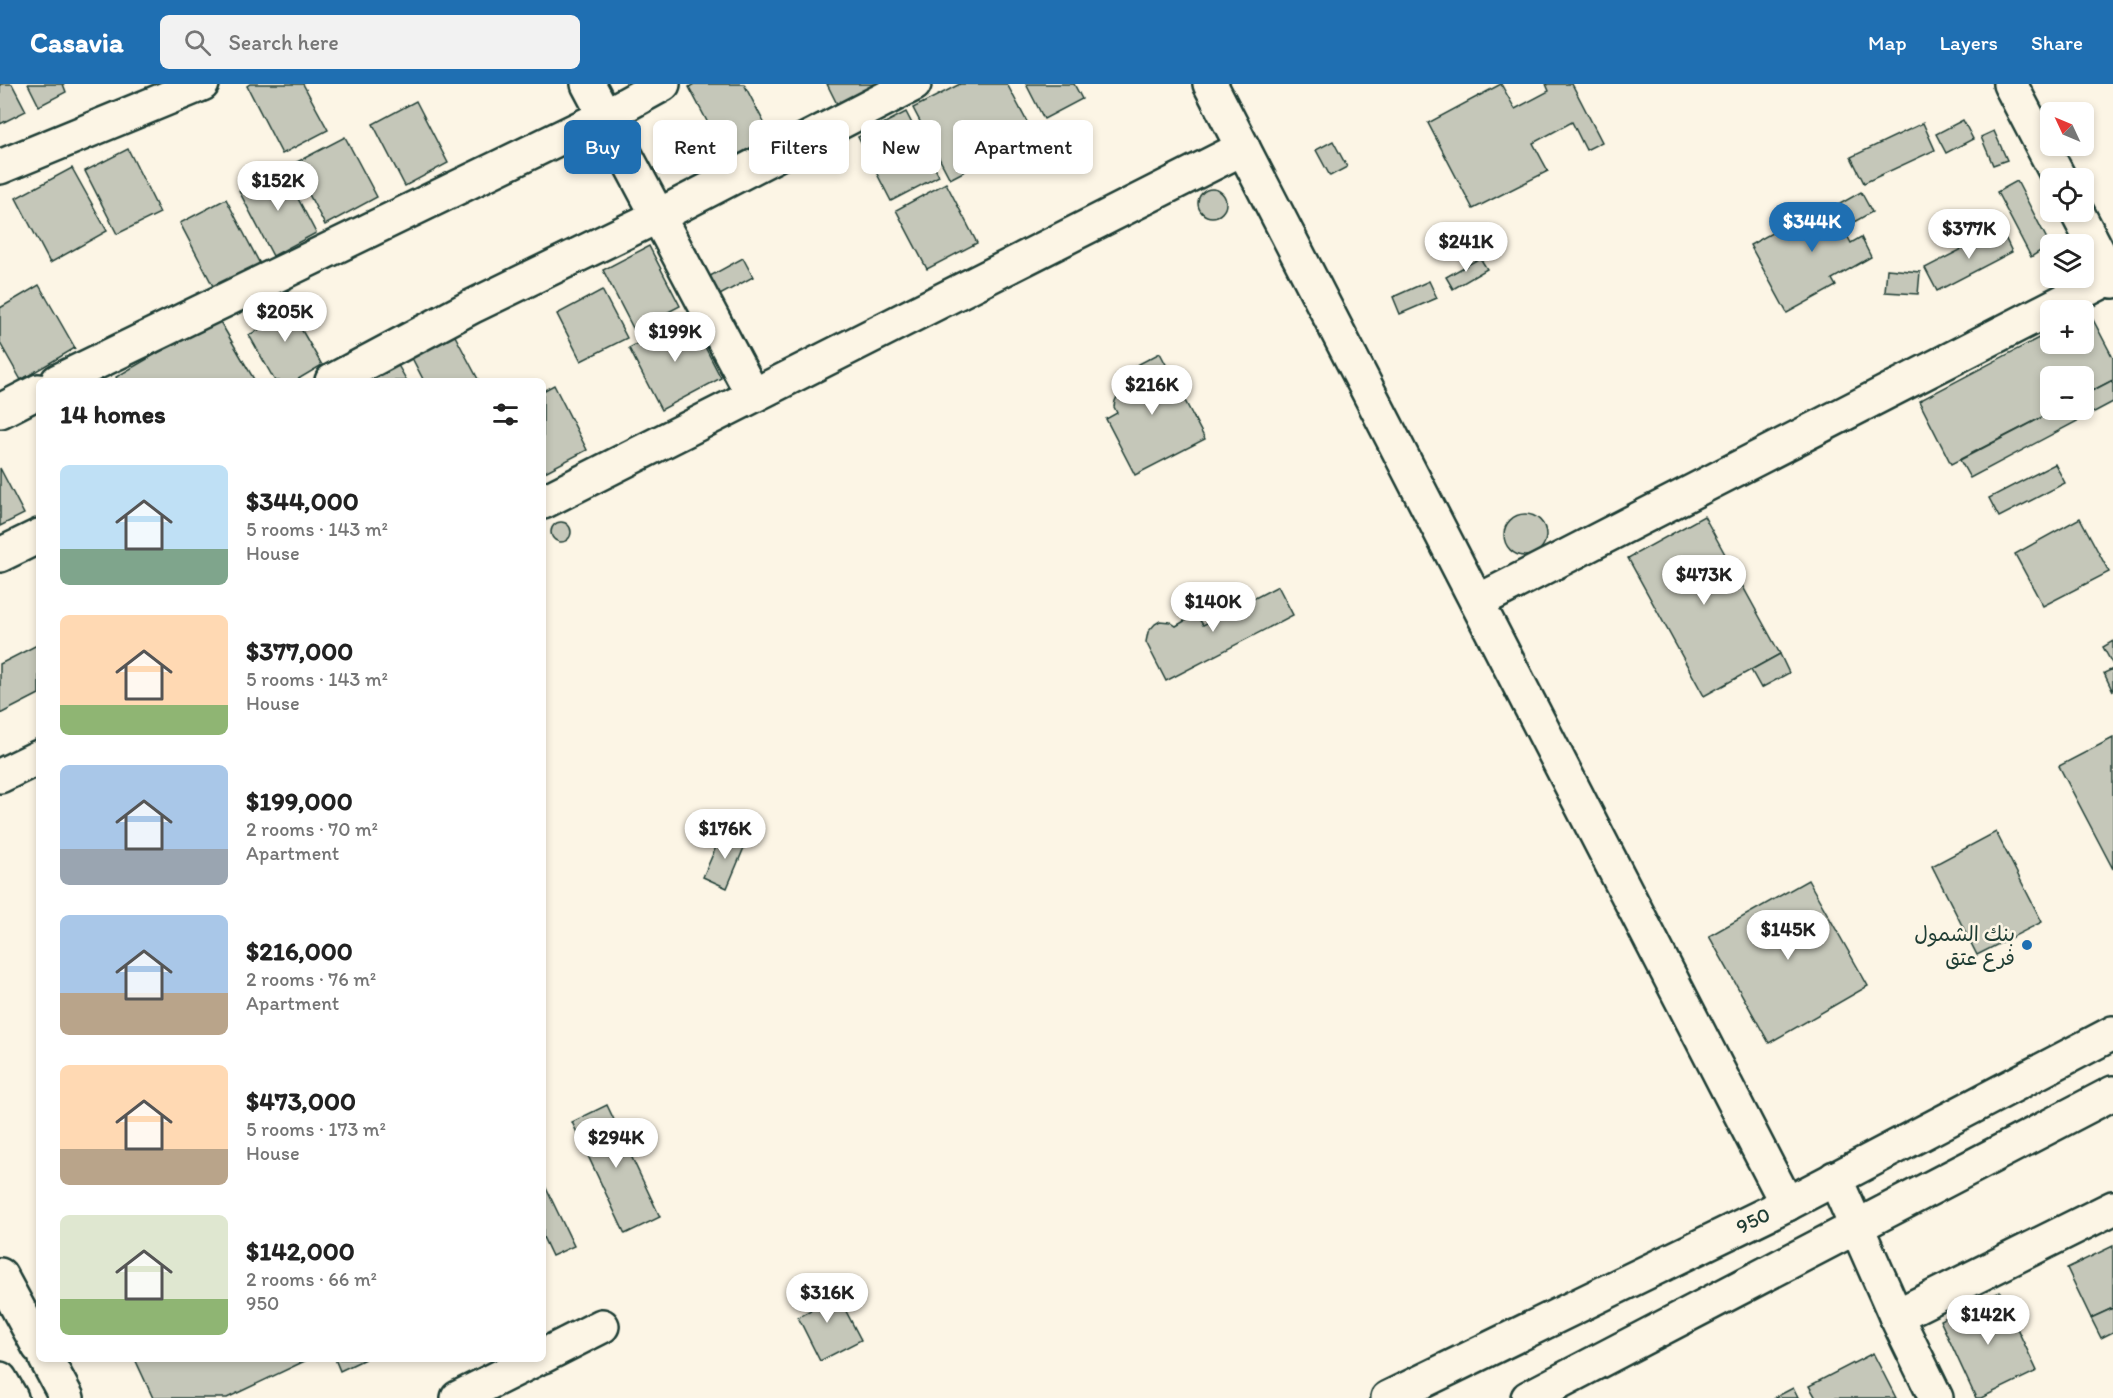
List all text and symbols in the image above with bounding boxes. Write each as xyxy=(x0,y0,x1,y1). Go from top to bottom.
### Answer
search box xyxy=(160,15,580,69)
text: Casavia xyxy=(30,25,124,59)
icon: search xyxy=(181,26,214,59)
text: Search here xyxy=(229,29,339,56)
text: Map xyxy=(1868,30,1907,55)
text: Layers xyxy=(1940,30,1998,55)
text: Share xyxy=(2031,30,2083,55)
north arrow xyxy=(2040,102,2094,156)
map controls xyxy=(2040,102,2094,420)
chip: Buy xyxy=(564,120,641,174)
chip: Rent xyxy=(653,120,737,174)
chip: Filters xyxy=(749,120,849,174)
chip: New xyxy=(861,120,941,174)
chip: Apartment xyxy=(953,120,1093,174)
pin: $152K xyxy=(236,161,320,212)
text: $152K xyxy=(251,168,305,192)
button: locate xyxy=(2040,168,2094,222)
pin: $344K xyxy=(1770,202,1854,253)
text: $344K xyxy=(1783,209,1841,233)
pin: $377K xyxy=(1927,209,2011,260)
text: $377K xyxy=(1942,216,1996,240)
pin: $241K xyxy=(1424,222,1508,273)
text: $241K xyxy=(1439,229,1493,253)
button: layers xyxy=(2040,234,2094,288)
pin: $205K xyxy=(243,292,327,343)
text: $205K xyxy=(257,299,313,323)
button: + xyxy=(2040,300,2094,354)
pin: $199K xyxy=(633,312,717,363)
text: $199K xyxy=(648,319,702,343)
pin: $216K xyxy=(1110,365,1194,416)
button: − xyxy=(2040,366,2094,420)
text: $216K xyxy=(1125,372,1179,396)
text: 14 homes xyxy=(60,398,166,430)
icon: filters xyxy=(489,398,522,431)
text: $344,000 xyxy=(246,485,359,517)
icon: home xyxy=(108,489,180,561)
text: 5 rooms · 143 m² xyxy=(246,517,388,541)
text: House xyxy=(246,541,300,565)
pin: $473K xyxy=(1662,555,1746,606)
text: $473K xyxy=(1676,562,1732,586)
pin: $140K xyxy=(1171,582,1255,633)
text: $140K xyxy=(1185,589,1241,613)
text: $377,000 xyxy=(246,635,353,667)
icon: home xyxy=(108,639,180,711)
text: 5 rooms · 143 m² xyxy=(246,667,388,691)
text: House xyxy=(246,691,300,715)
text: $199,000 xyxy=(246,785,353,817)
icon: home xyxy=(108,789,180,861)
pin: $176K xyxy=(683,809,767,860)
text: $176K xyxy=(699,816,751,840)
text: 2 rooms · 70 m² xyxy=(246,817,378,841)
text: Apartment xyxy=(246,841,339,865)
pin: $145K xyxy=(1746,910,1830,961)
text: $145K xyxy=(1761,917,1815,941)
place label: بنك الشمول فرع عتق xyxy=(1914,921,2015,972)
text: $216,000 xyxy=(246,935,353,967)
marker: بنك الشمول فرع عتق xyxy=(2020,938,2034,952)
icon: home xyxy=(108,939,180,1011)
text: 2 rooms · 76 m² xyxy=(246,967,376,991)
text: Apartment xyxy=(246,991,339,1015)
text: $473,000 xyxy=(246,1085,356,1117)
icon: home xyxy=(108,1089,180,1161)
text: 5 rooms · 173 m² xyxy=(246,1117,386,1141)
pin: $294K xyxy=(574,1118,658,1169)
text: $294K xyxy=(588,1125,644,1149)
text: House xyxy=(246,1141,300,1165)
street label: 950 xyxy=(1732,1201,1774,1239)
text: $142,000 xyxy=(246,1235,355,1267)
icon: home xyxy=(108,1239,180,1311)
text: 2 rooms · 66 m² xyxy=(246,1267,377,1291)
pin: $316K xyxy=(785,1273,869,1324)
text: $316K xyxy=(800,1280,854,1304)
text: 950 xyxy=(246,1291,279,1315)
pin: $142K xyxy=(1946,1295,2030,1346)
text: $142K xyxy=(1961,1302,2015,1326)

